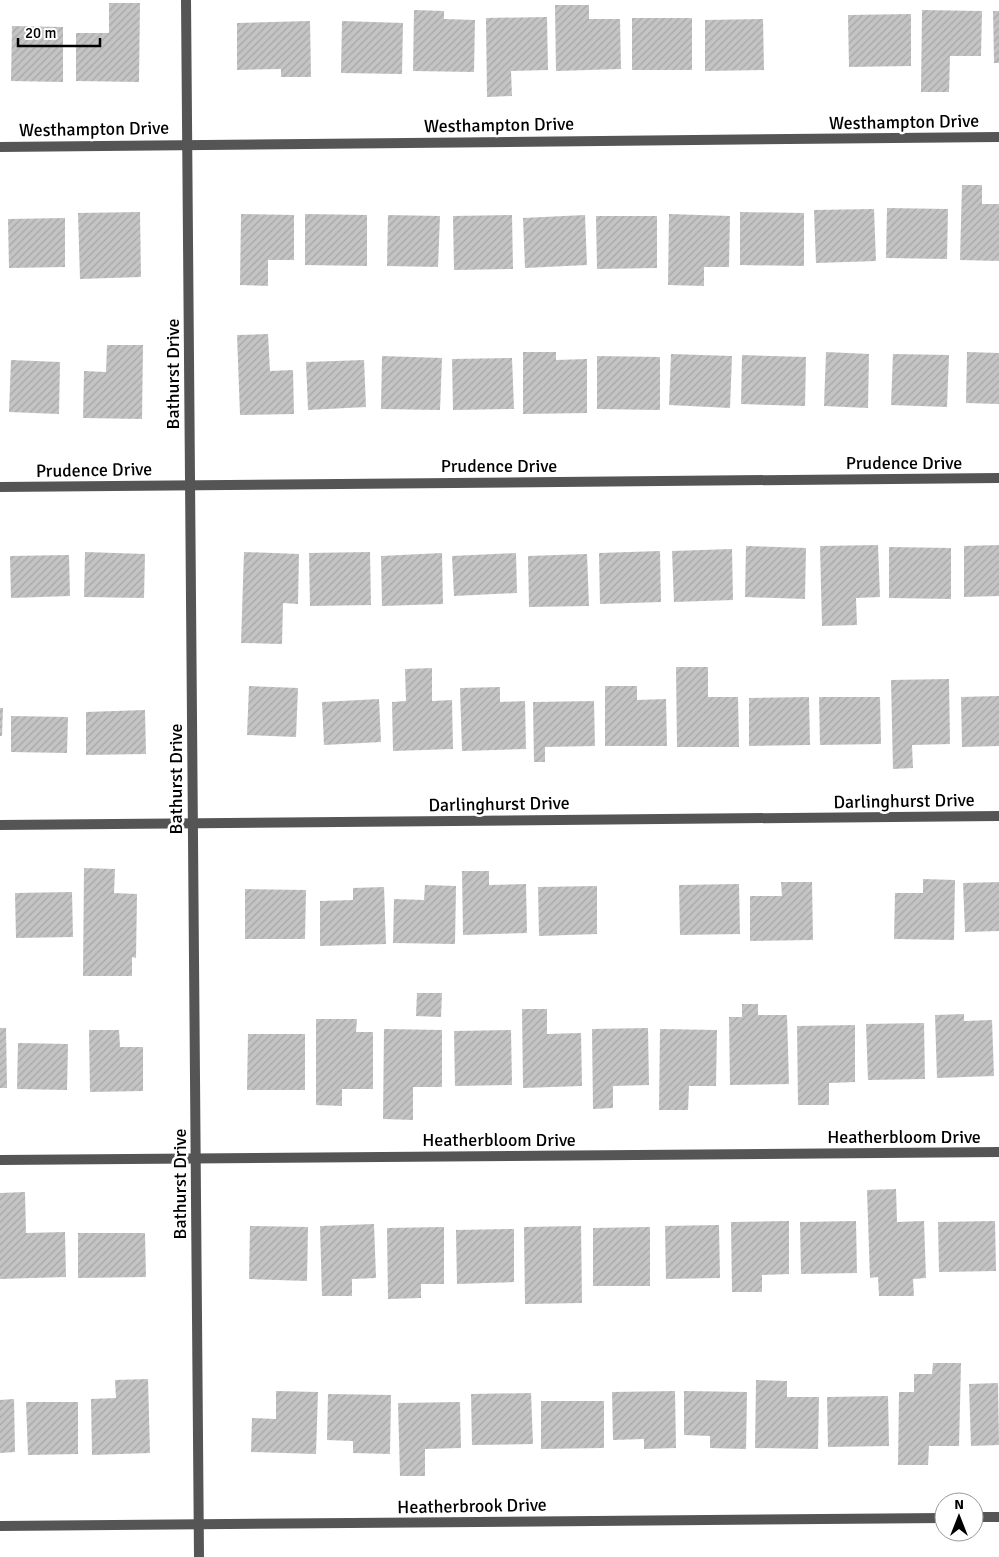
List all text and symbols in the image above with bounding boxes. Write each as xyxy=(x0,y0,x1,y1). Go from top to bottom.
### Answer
scale bar xyxy=(18,15,100,47)
text: 20 m xyxy=(25,24,56,42)
street label: Westhampton Drive xyxy=(829,110,979,134)
street label: Westhampton Drive xyxy=(424,113,574,137)
street label: Westhampton Drive xyxy=(19,117,169,141)
street label: Bathurst Drive xyxy=(162,319,184,429)
street label: Prudence Drive xyxy=(846,452,962,474)
street label: Prudence Drive xyxy=(441,455,557,477)
street label: Prudence Drive xyxy=(36,458,152,482)
street label: Bathurst Drive xyxy=(165,724,187,834)
street label: Darlinghurst Drive xyxy=(833,789,975,813)
street label: Darlinghurst Drive xyxy=(428,792,570,816)
street label: Heatherbloom Drive xyxy=(827,1126,981,1148)
street label: Bathurst Drive xyxy=(169,1129,191,1239)
street label: Heatherbloom Drive xyxy=(422,1129,576,1151)
north arrow xyxy=(934,1492,984,1542)
street label: Heatherbrook Drive xyxy=(397,1494,547,1518)
text: N xyxy=(954,1496,964,1513)

